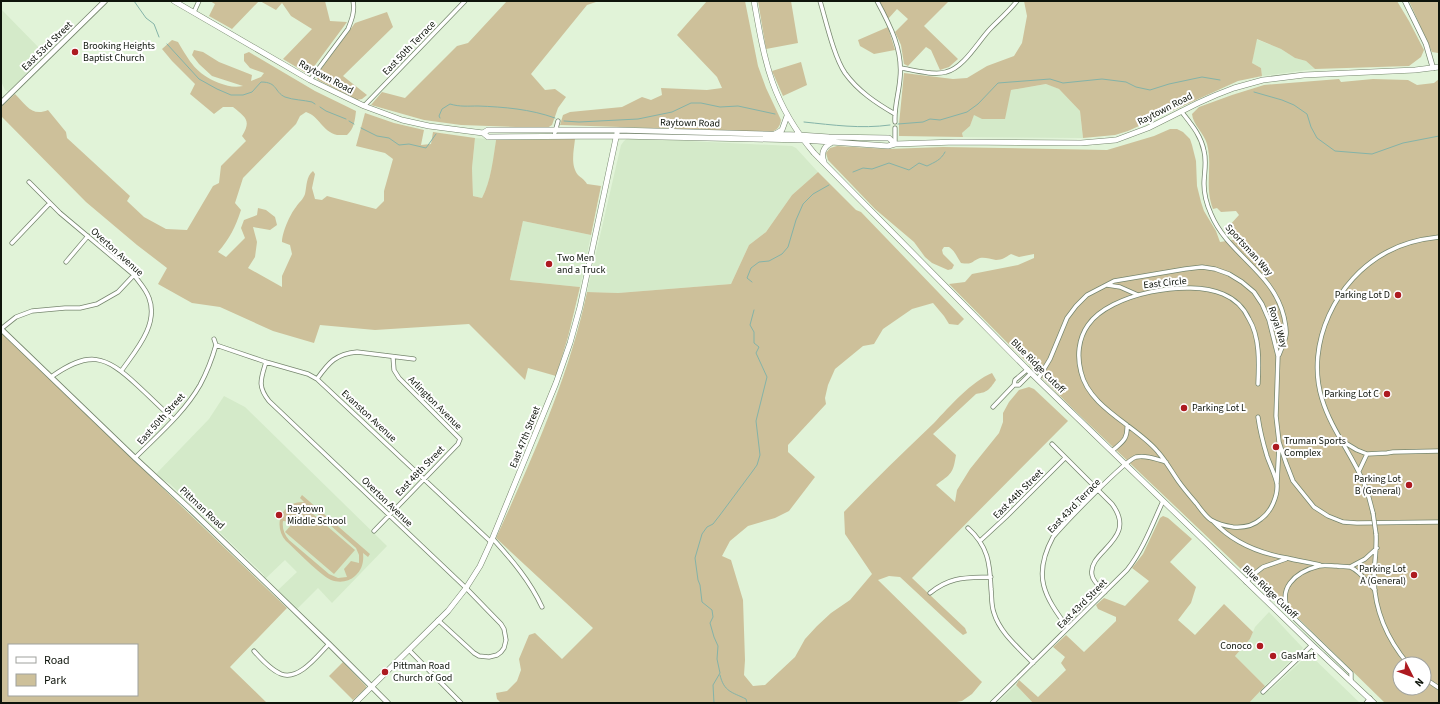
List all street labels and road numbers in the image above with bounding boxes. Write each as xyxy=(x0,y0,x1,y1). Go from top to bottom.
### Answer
street label: East 53rd Street xyxy=(19,18,76,74)
street label: East 50th Terrace xyxy=(379,18,439,78)
street label: Raytown Road xyxy=(296,57,356,97)
street label: Raytown Road xyxy=(1135,89,1195,129)
street label: Raytown Road xyxy=(660,115,720,131)
street label: Sportsman Way xyxy=(1222,221,1276,279)
street label: Overton Avenue xyxy=(88,224,146,280)
street label: East Circle xyxy=(1143,274,1187,292)
street label: Royal Way xyxy=(1265,305,1291,350)
street label: Blue Ridge Cutoff xyxy=(1008,336,1069,397)
street label: Arlington Avenue xyxy=(405,373,465,433)
street label: Evanston Avenue xyxy=(338,387,400,445)
street label: East 50th Street xyxy=(134,390,189,448)
street label: East 47th Street xyxy=(506,403,544,470)
street label: East 48th Street xyxy=(392,442,448,499)
street label: East 44th Street xyxy=(990,465,1047,522)
street label: Overton Avenue xyxy=(358,474,416,530)
street label: East 43rd Terrace xyxy=(1044,475,1104,536)
street label: Pittman Road xyxy=(176,483,228,533)
street label: Blue Ridge Cutoff xyxy=(1239,562,1302,623)
street label: East 43rd Street xyxy=(1054,575,1111,632)

